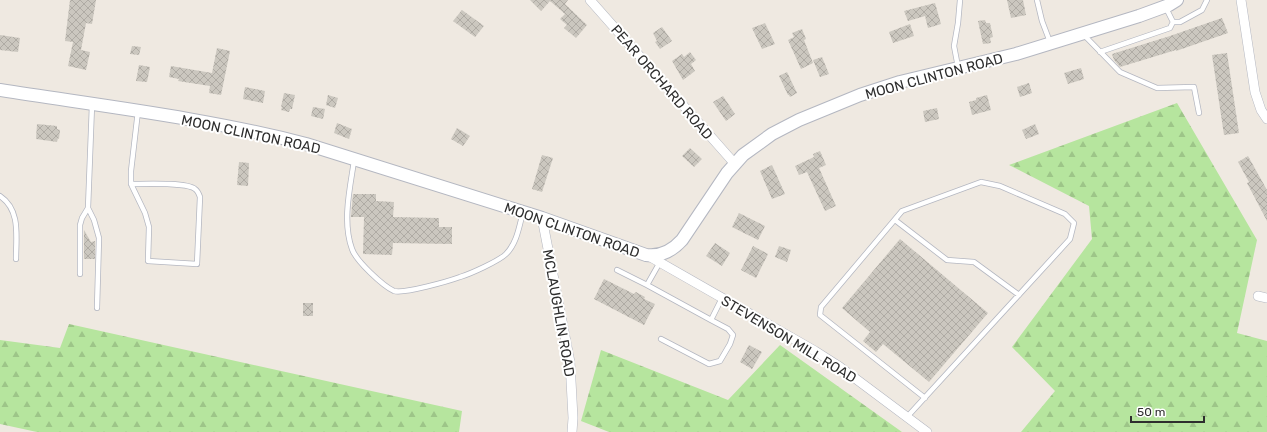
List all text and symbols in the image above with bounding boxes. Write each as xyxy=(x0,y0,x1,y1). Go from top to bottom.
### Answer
street label: PEAR ORCHARD ROAD xyxy=(607,21,716,143)
street label: MOON CLINTON ROAD xyxy=(863,50,1005,103)
street label: MOON CLINTON ROAD xyxy=(180,111,322,158)
street label: MOON CLINTON ROAD xyxy=(502,199,642,262)
street label: MCLAUGHLIN ROAD xyxy=(539,248,578,378)
street label: STEVENSON MILL ROAD xyxy=(718,292,860,387)
scale bar xyxy=(1131,398,1204,424)
text: 50 m xyxy=(1137,405,1165,419)

